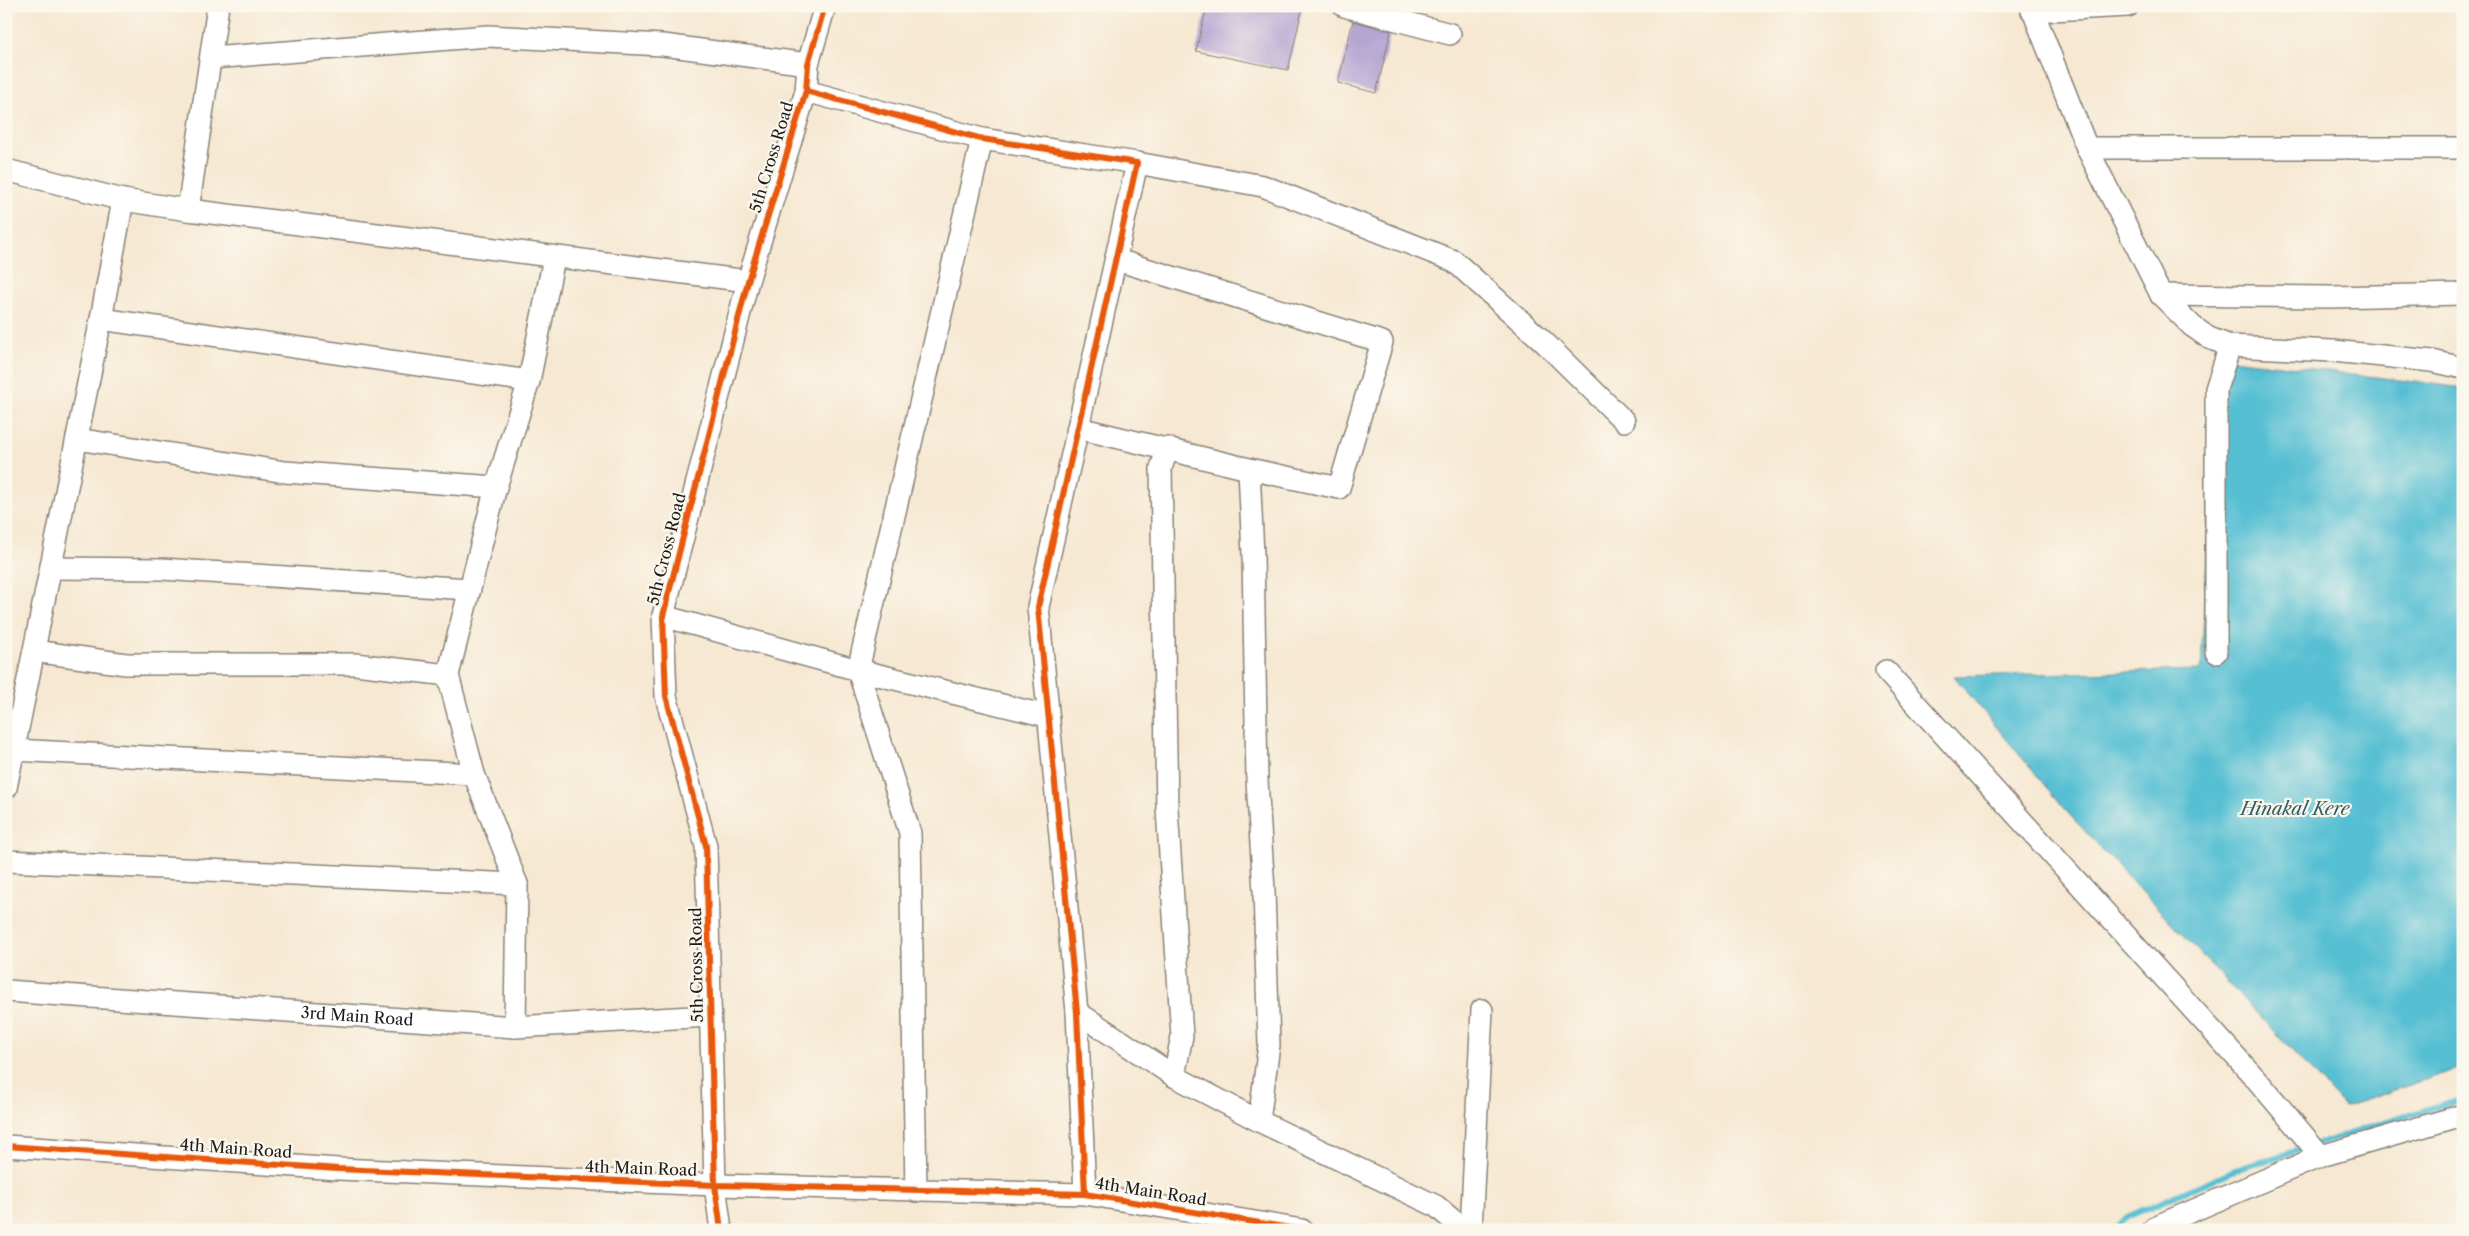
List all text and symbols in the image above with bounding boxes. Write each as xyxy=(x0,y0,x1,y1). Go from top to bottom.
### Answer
street label: 5th Cross Road xyxy=(745,99,797,215)
street label: 5th Cross Road xyxy=(642,491,690,607)
water label: Hinakal Kere xyxy=(2239,798,2351,820)
street label: 5th Cross Road xyxy=(685,907,707,1023)
street label: 3rd Main Road xyxy=(300,1002,414,1030)
street label: 4th Main Road xyxy=(179,1134,293,1162)
street label: 4th Main Road xyxy=(584,1156,698,1180)
street label: 4th Main Road xyxy=(1094,1172,1208,1210)

